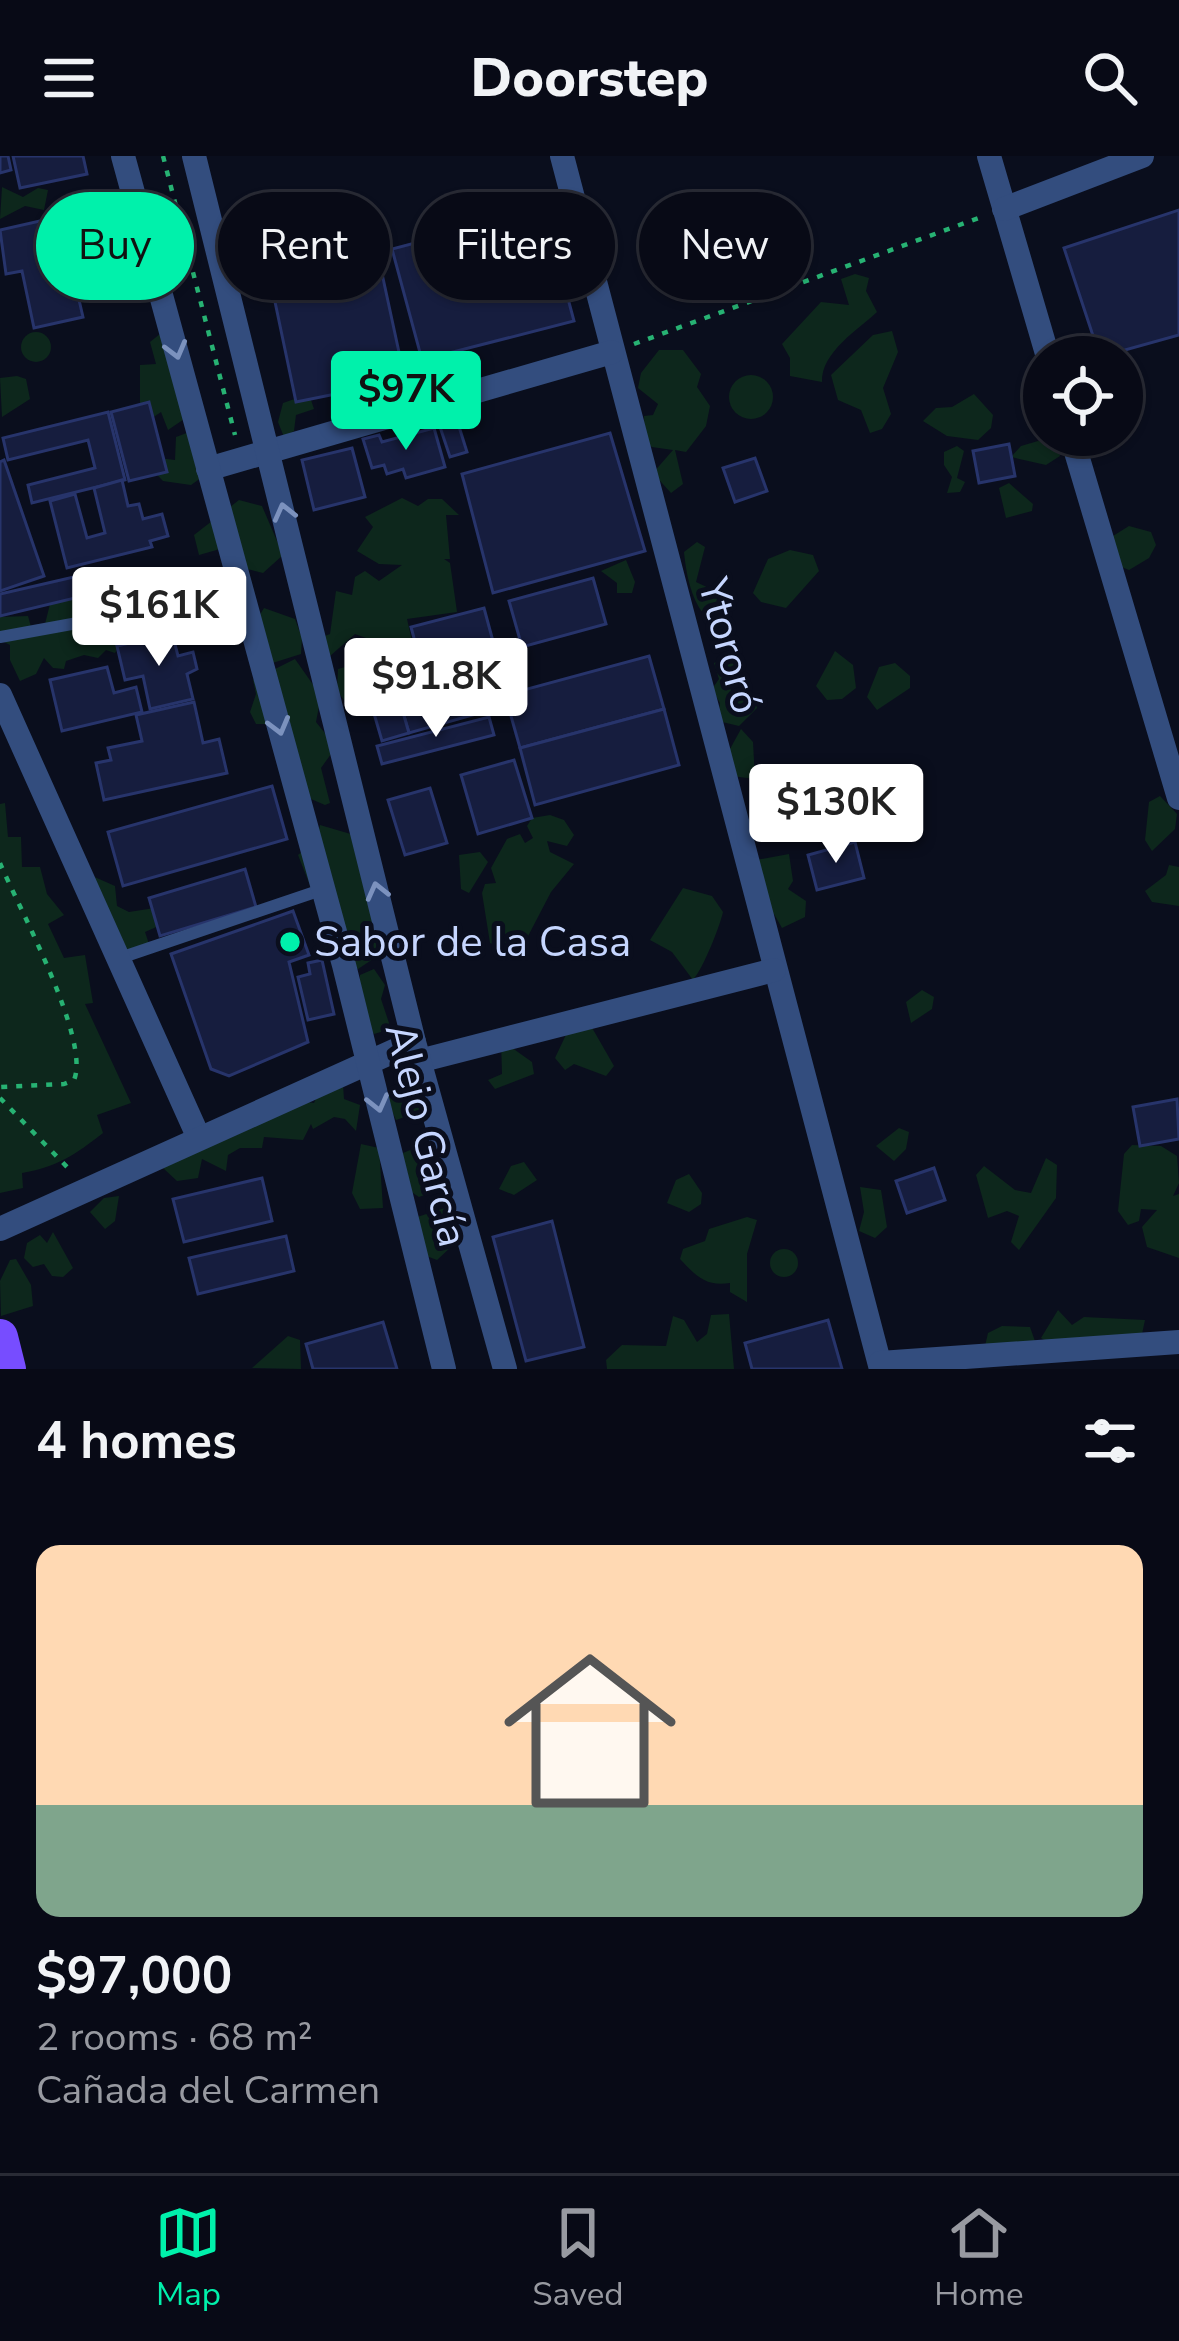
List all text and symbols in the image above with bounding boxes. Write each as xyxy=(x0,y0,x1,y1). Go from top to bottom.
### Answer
text: Doorstep xyxy=(471,41,708,115)
icon: menu xyxy=(36,45,102,111)
icon: search xyxy=(1077,45,1143,111)
chip: Buy xyxy=(36,192,194,300)
chip: Rent xyxy=(218,192,390,300)
chip: Filters xyxy=(414,192,615,300)
chip: New xyxy=(639,192,811,300)
map controls xyxy=(1023,336,1143,456)
button: locate xyxy=(1023,336,1143,456)
one-way arrow xyxy=(161,339,186,360)
pin: $97K xyxy=(335,351,477,453)
text: $97K xyxy=(358,363,454,416)
one-way arrow xyxy=(273,503,298,523)
pin: $161K xyxy=(75,567,243,669)
street label: Ytororó xyxy=(683,571,774,720)
text: $161K xyxy=(99,579,219,632)
pin: $91.8K xyxy=(338,638,534,740)
text: $91.8K xyxy=(371,650,501,703)
one-way arrow xyxy=(265,715,290,736)
pin: $130K xyxy=(752,764,920,866)
text: $130K xyxy=(776,776,896,829)
one-way arrow xyxy=(366,881,391,902)
place label: Sabor de la Casa xyxy=(314,914,631,971)
marker: Sabor de la Casa xyxy=(277,929,303,955)
street label: Alejo García xyxy=(371,1017,481,1253)
one-way arrow xyxy=(364,1093,389,1113)
text: 4 homes xyxy=(36,1406,237,1476)
icon: filters xyxy=(1077,1408,1143,1474)
icon: home xyxy=(482,1623,698,1839)
text: $97,000 xyxy=(36,1941,232,2011)
text: 2 rooms · 68 m² xyxy=(36,2011,313,2064)
text: Cañada del Carmen xyxy=(36,2064,380,2117)
tab: Map xyxy=(155,2200,221,2317)
tab: Saved xyxy=(532,2200,623,2317)
tab: Home xyxy=(934,2200,1024,2317)

